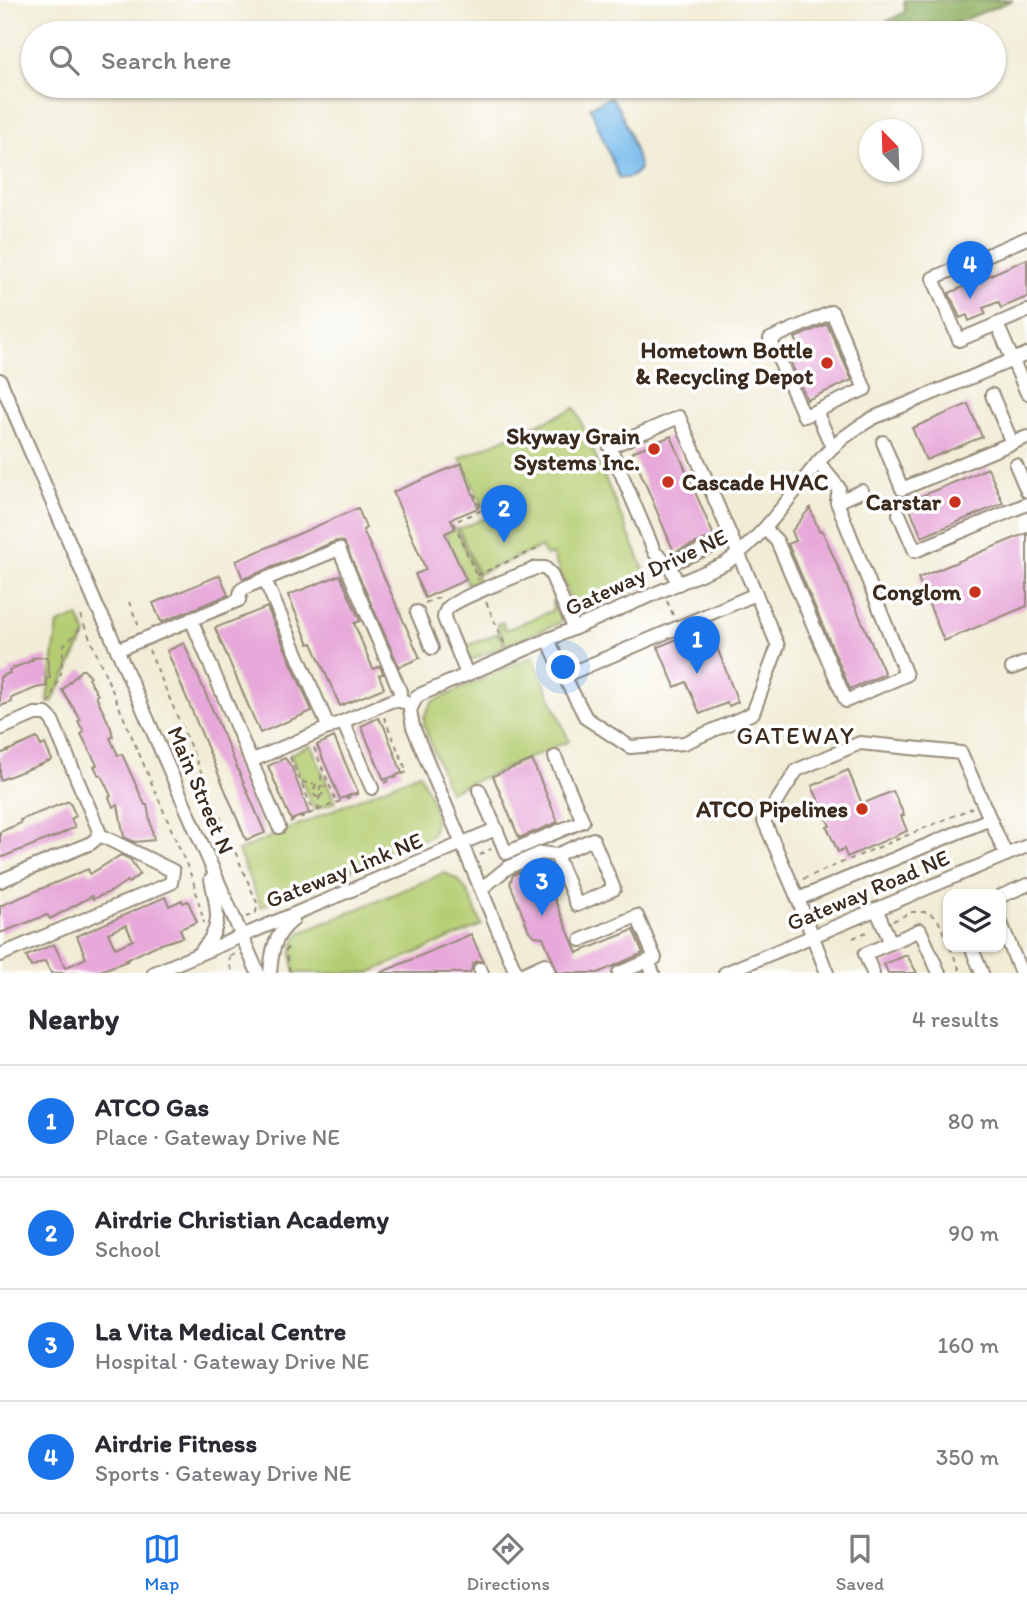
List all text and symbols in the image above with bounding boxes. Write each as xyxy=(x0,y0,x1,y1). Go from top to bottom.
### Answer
search box xyxy=(21,21,1006,98)
icon: search xyxy=(45,41,83,79)
text: Search here xyxy=(101,44,231,76)
north arrow xyxy=(859,119,922,182)
pin: 4 xyxy=(947,241,993,299)
place label: Hometown Bottle & Recycling Depot xyxy=(635,336,813,390)
marker: Hometown Bottle & Recycling Depot xyxy=(819,355,835,371)
place label: Skyway Grain Systems Inc. xyxy=(506,422,641,476)
marker: Skyway Grain Systems Inc. xyxy=(646,441,662,457)
place label: Cascade HVAC xyxy=(682,468,829,496)
marker: Cascade HVAC xyxy=(660,474,676,490)
pin: 2 xyxy=(481,485,527,543)
place label: Carstar xyxy=(866,488,942,516)
marker: Carstar xyxy=(947,494,963,510)
street label: Gateway Drive NE xyxy=(560,522,732,622)
place label: Conglom xyxy=(872,578,962,606)
marker: Conglom xyxy=(967,584,983,600)
pin: 1 xyxy=(674,616,720,674)
your location xyxy=(546,650,580,684)
district label: GATEWAY xyxy=(736,721,856,750)
street label: Main Street N xyxy=(162,722,240,858)
place label: ATCO Pipelines xyxy=(695,795,848,823)
marker: ATCO Pipelines xyxy=(854,801,870,817)
street label: Gateway Link NE xyxy=(262,826,426,914)
street label: Gateway Road NE xyxy=(782,843,954,937)
pin: 3 xyxy=(519,858,565,916)
map controls xyxy=(943,889,1006,952)
button: layers xyxy=(943,889,1006,952)
text: Nearby xyxy=(28,1000,119,1037)
text: 4 results xyxy=(912,1005,999,1033)
text: ATCO Gas xyxy=(95,1091,209,1123)
text: 1 xyxy=(46,1107,56,1135)
text: 80 m xyxy=(948,1107,999,1135)
text: Place · Gateway Drive NE xyxy=(95,1123,340,1151)
text: Airdrie Christian Academy xyxy=(95,1203,389,1235)
text: 2 xyxy=(45,1219,57,1247)
text: 90 m xyxy=(948,1219,999,1247)
text: School xyxy=(95,1235,160,1263)
text: La Vita Medical Centre xyxy=(95,1315,346,1347)
text: 3 xyxy=(45,1331,57,1359)
text: 160 m xyxy=(937,1331,999,1359)
text: Hospital · Gateway Drive NE xyxy=(95,1347,369,1375)
text: Airdrie Fitness xyxy=(95,1427,257,1459)
text: 4 xyxy=(44,1443,58,1471)
text: 350 m xyxy=(936,1443,999,1471)
text: Sports · Gateway Drive NE xyxy=(95,1459,351,1487)
tab: Map xyxy=(143,1530,181,1595)
tab: Directions xyxy=(466,1530,550,1595)
tab: Saved xyxy=(836,1530,884,1595)

